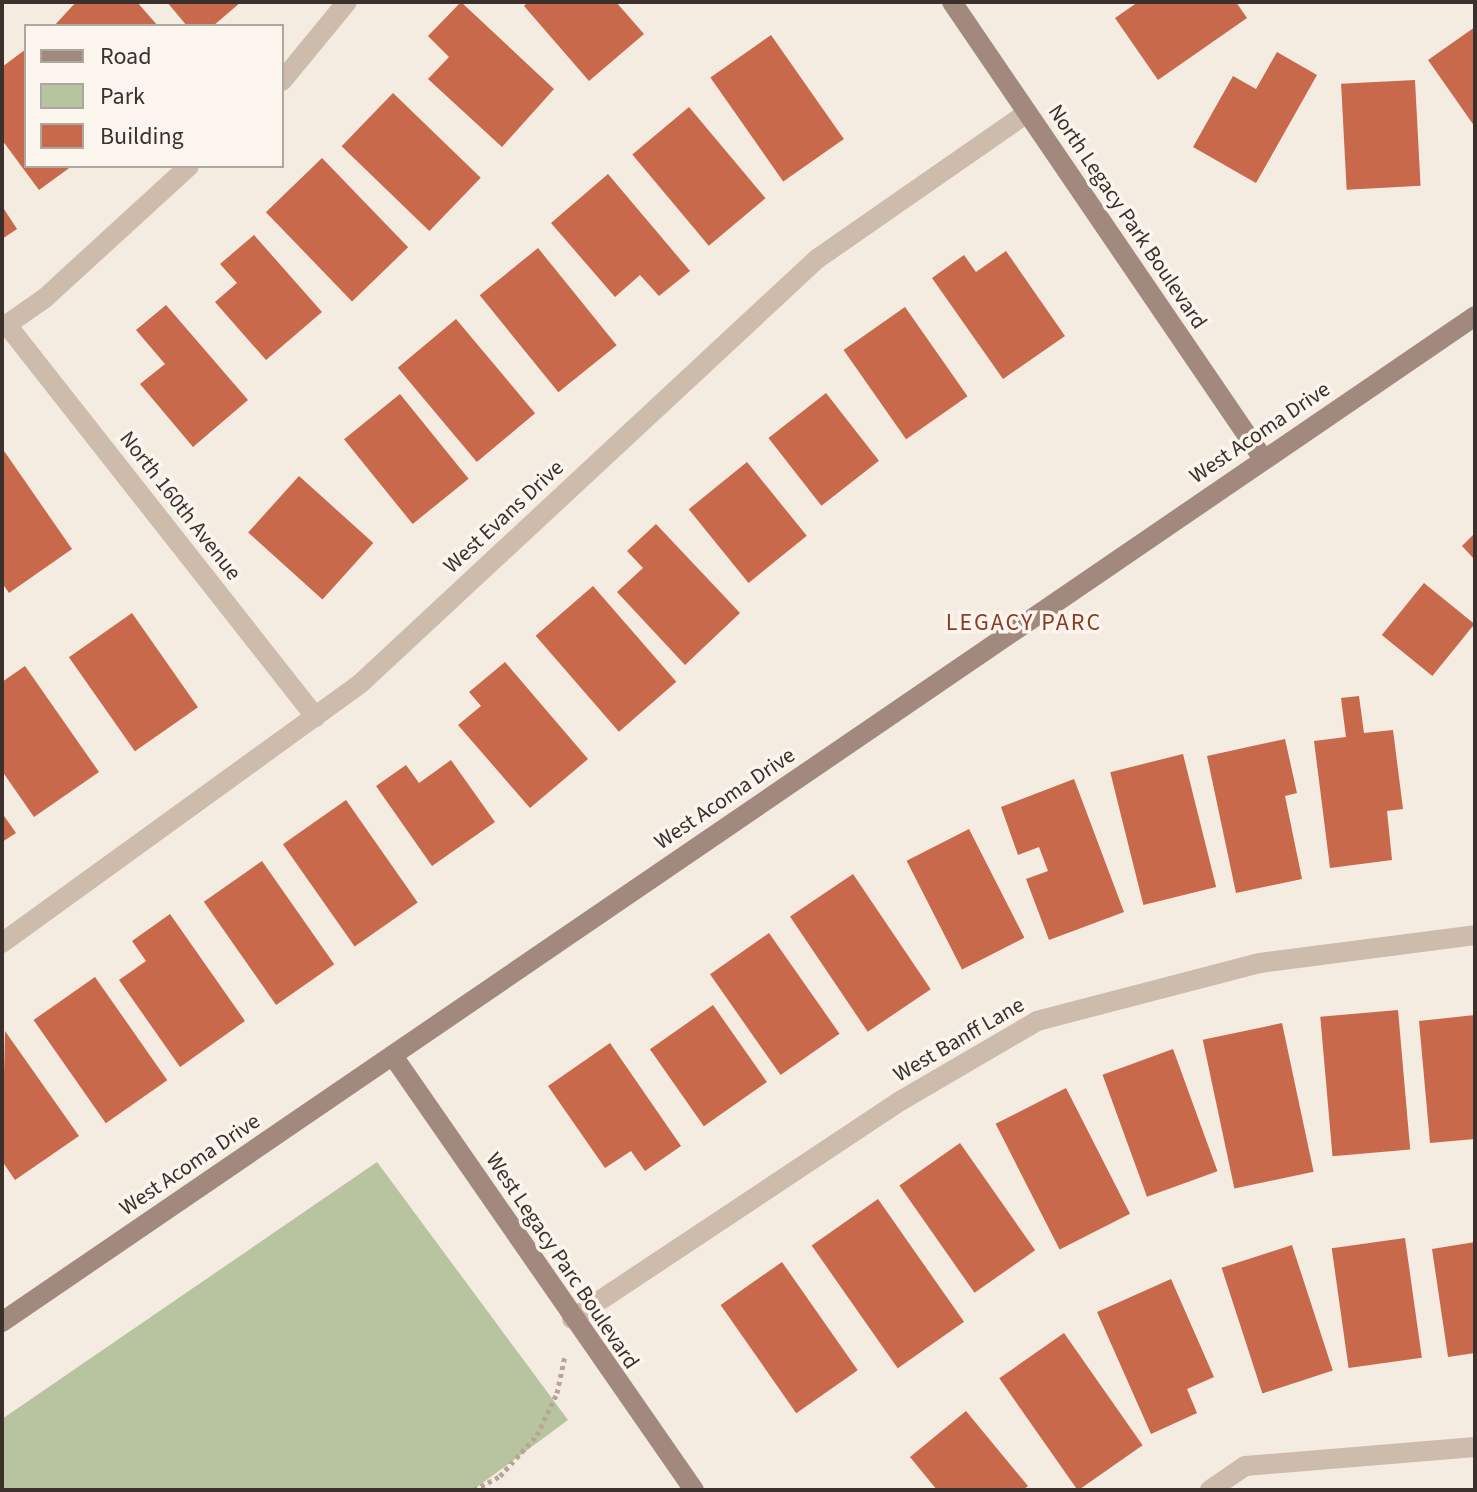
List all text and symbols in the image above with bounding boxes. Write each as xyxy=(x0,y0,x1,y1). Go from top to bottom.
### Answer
legend xyxy=(24,24,284,168)
text: Road xyxy=(100,39,152,74)
text: Park xyxy=(100,79,145,114)
street label: North Legacy Park Boulevard xyxy=(1042,100,1212,334)
text: Building xyxy=(100,119,184,154)
street label: West Acoma Drive xyxy=(1185,376,1335,490)
street label: North 160th Avenue xyxy=(114,426,246,586)
street label: West Evans Drive xyxy=(439,455,569,579)
district label: LEGACY PARC xyxy=(946,609,1102,637)
street label: West Acoma Drive xyxy=(650,742,800,856)
street label: West Banff Lane xyxy=(889,992,1029,1088)
street label: West Acoma Drive xyxy=(115,1108,265,1222)
street label: West Legacy Parc Boulevard xyxy=(480,1148,644,1374)

